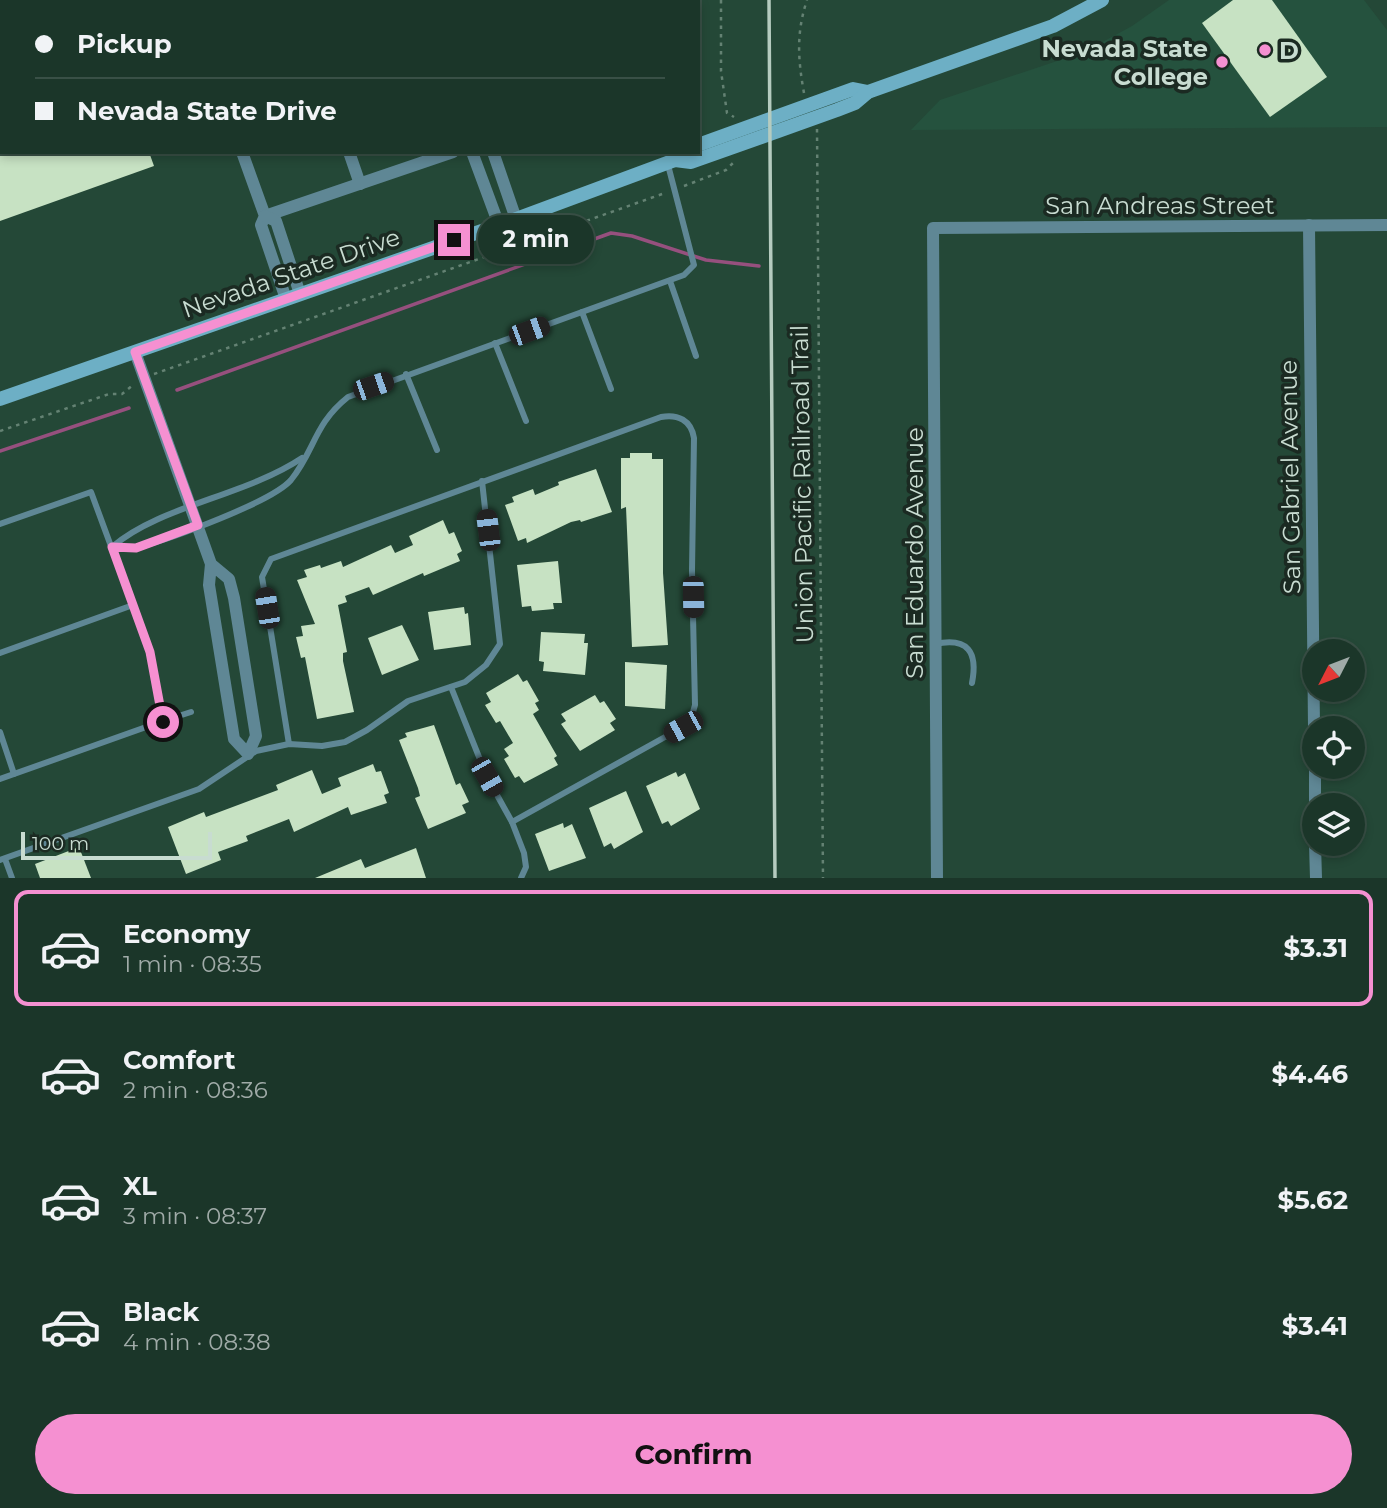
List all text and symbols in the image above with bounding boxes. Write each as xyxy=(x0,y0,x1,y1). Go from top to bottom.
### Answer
text: Pickup xyxy=(77,28,172,60)
place label: Nevada State College xyxy=(1041,34,1208,91)
place label: D xyxy=(1279,36,1299,65)
marker: D xyxy=(1257,42,1273,58)
marker: Nevada State College xyxy=(1214,54,1230,70)
text: Nevada State Drive xyxy=(77,95,337,127)
street label: San Andreas Street xyxy=(1045,191,1275,220)
callout: 2 min xyxy=(478,216,594,264)
street label: Nevada State Drive xyxy=(178,222,404,324)
route end xyxy=(438,224,470,256)
text: 2 min xyxy=(502,225,570,253)
car xyxy=(506,314,553,348)
street label: Union Pacific Railroad Trail xyxy=(785,324,819,644)
street label: San Gabriel Avenue xyxy=(1273,360,1307,594)
car xyxy=(350,369,397,403)
street label: San Eduardo Avenue xyxy=(900,427,929,679)
car xyxy=(476,508,501,552)
car xyxy=(683,576,704,618)
car xyxy=(254,586,281,630)
north arrow xyxy=(1302,639,1365,702)
map controls xyxy=(1302,639,1365,856)
route start xyxy=(147,706,179,738)
car xyxy=(660,708,707,746)
button: locate xyxy=(1302,716,1365,779)
car xyxy=(468,754,507,800)
button: layers xyxy=(1302,793,1365,856)
scale bar xyxy=(21,829,212,861)
text: 100 m xyxy=(32,832,89,855)
icon: car xyxy=(39,917,102,980)
text: Economy xyxy=(123,918,250,950)
text: $3.31 xyxy=(1283,932,1348,964)
text: 1 min · 08:35 xyxy=(123,950,262,978)
icon: car xyxy=(39,1043,102,1106)
text: Comfort xyxy=(123,1044,235,1076)
text: $4.46 xyxy=(1271,1058,1348,1090)
text: 2 min · 08:36 xyxy=(123,1076,268,1104)
icon: car xyxy=(39,1169,102,1232)
text: XL xyxy=(123,1170,157,1202)
text: $5.62 xyxy=(1278,1184,1348,1216)
text: 3 min · 08:37 xyxy=(123,1202,267,1230)
icon: car xyxy=(39,1295,102,1358)
text: Black xyxy=(123,1296,199,1328)
text: $3.41 xyxy=(1282,1310,1348,1342)
text: 4 min · 08:38 xyxy=(123,1328,271,1356)
button: Confirm xyxy=(35,1414,1352,1494)

